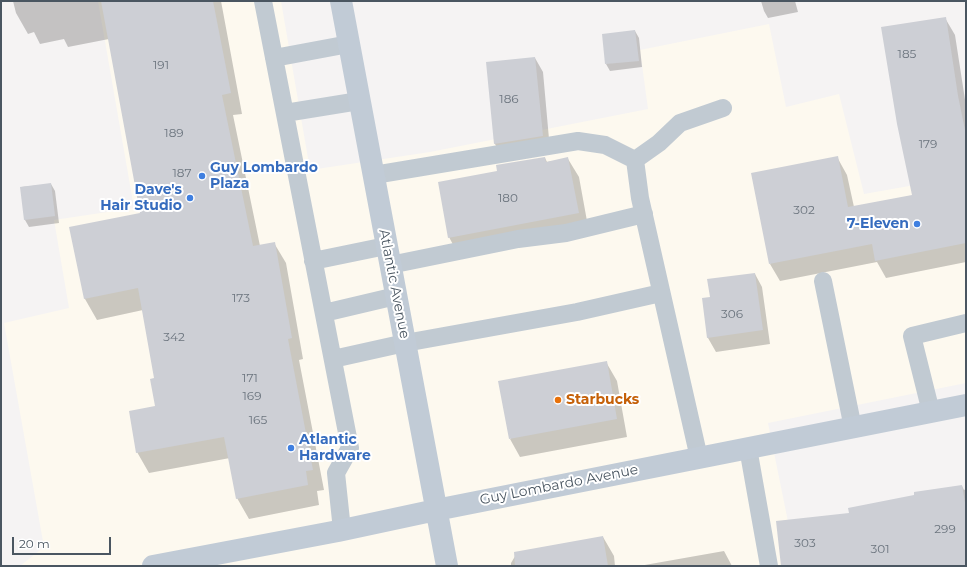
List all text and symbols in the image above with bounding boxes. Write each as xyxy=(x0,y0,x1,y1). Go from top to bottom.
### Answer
house number: 185 xyxy=(898,47,916,61)
house number: 191 xyxy=(153,58,169,72)
house number: 186 xyxy=(499,92,519,106)
house number: 189 xyxy=(164,126,184,140)
house number: 179 xyxy=(919,137,937,151)
place label: Guy Lombardo Plaza xyxy=(210,160,318,192)
house number: 187 xyxy=(172,166,192,180)
marker: Guy Lombardo Plaza xyxy=(197,171,207,181)
place label: Dave's Hair Studio xyxy=(100,182,182,214)
house number: 180 xyxy=(498,191,518,205)
marker: Dave's Hair Studio xyxy=(185,193,195,203)
house number: 302 xyxy=(793,203,815,217)
place label: 7-Eleven xyxy=(847,216,909,232)
marker: 7-Eleven xyxy=(912,219,922,229)
street label: Atlantic Avenue xyxy=(375,228,413,340)
house number: 173 xyxy=(232,291,250,305)
house number: 306 xyxy=(721,307,743,321)
house number: 342 xyxy=(163,330,185,344)
house number: 171 xyxy=(242,371,258,385)
house number: 169 xyxy=(243,389,261,403)
place label: Starbucks xyxy=(566,392,639,408)
marker: Starbucks xyxy=(553,395,563,405)
house number: 165 xyxy=(249,413,267,427)
place label: Atlantic Hardware xyxy=(299,432,371,464)
marker: Atlantic Hardware xyxy=(286,443,296,453)
street label: Guy Lombardo Avenue xyxy=(478,461,640,509)
house number: 299 xyxy=(934,522,956,536)
scale bar xyxy=(14,529,113,555)
text: 20 m xyxy=(19,536,50,551)
house number: 303 xyxy=(794,536,816,550)
house number: 301 xyxy=(870,542,890,556)

